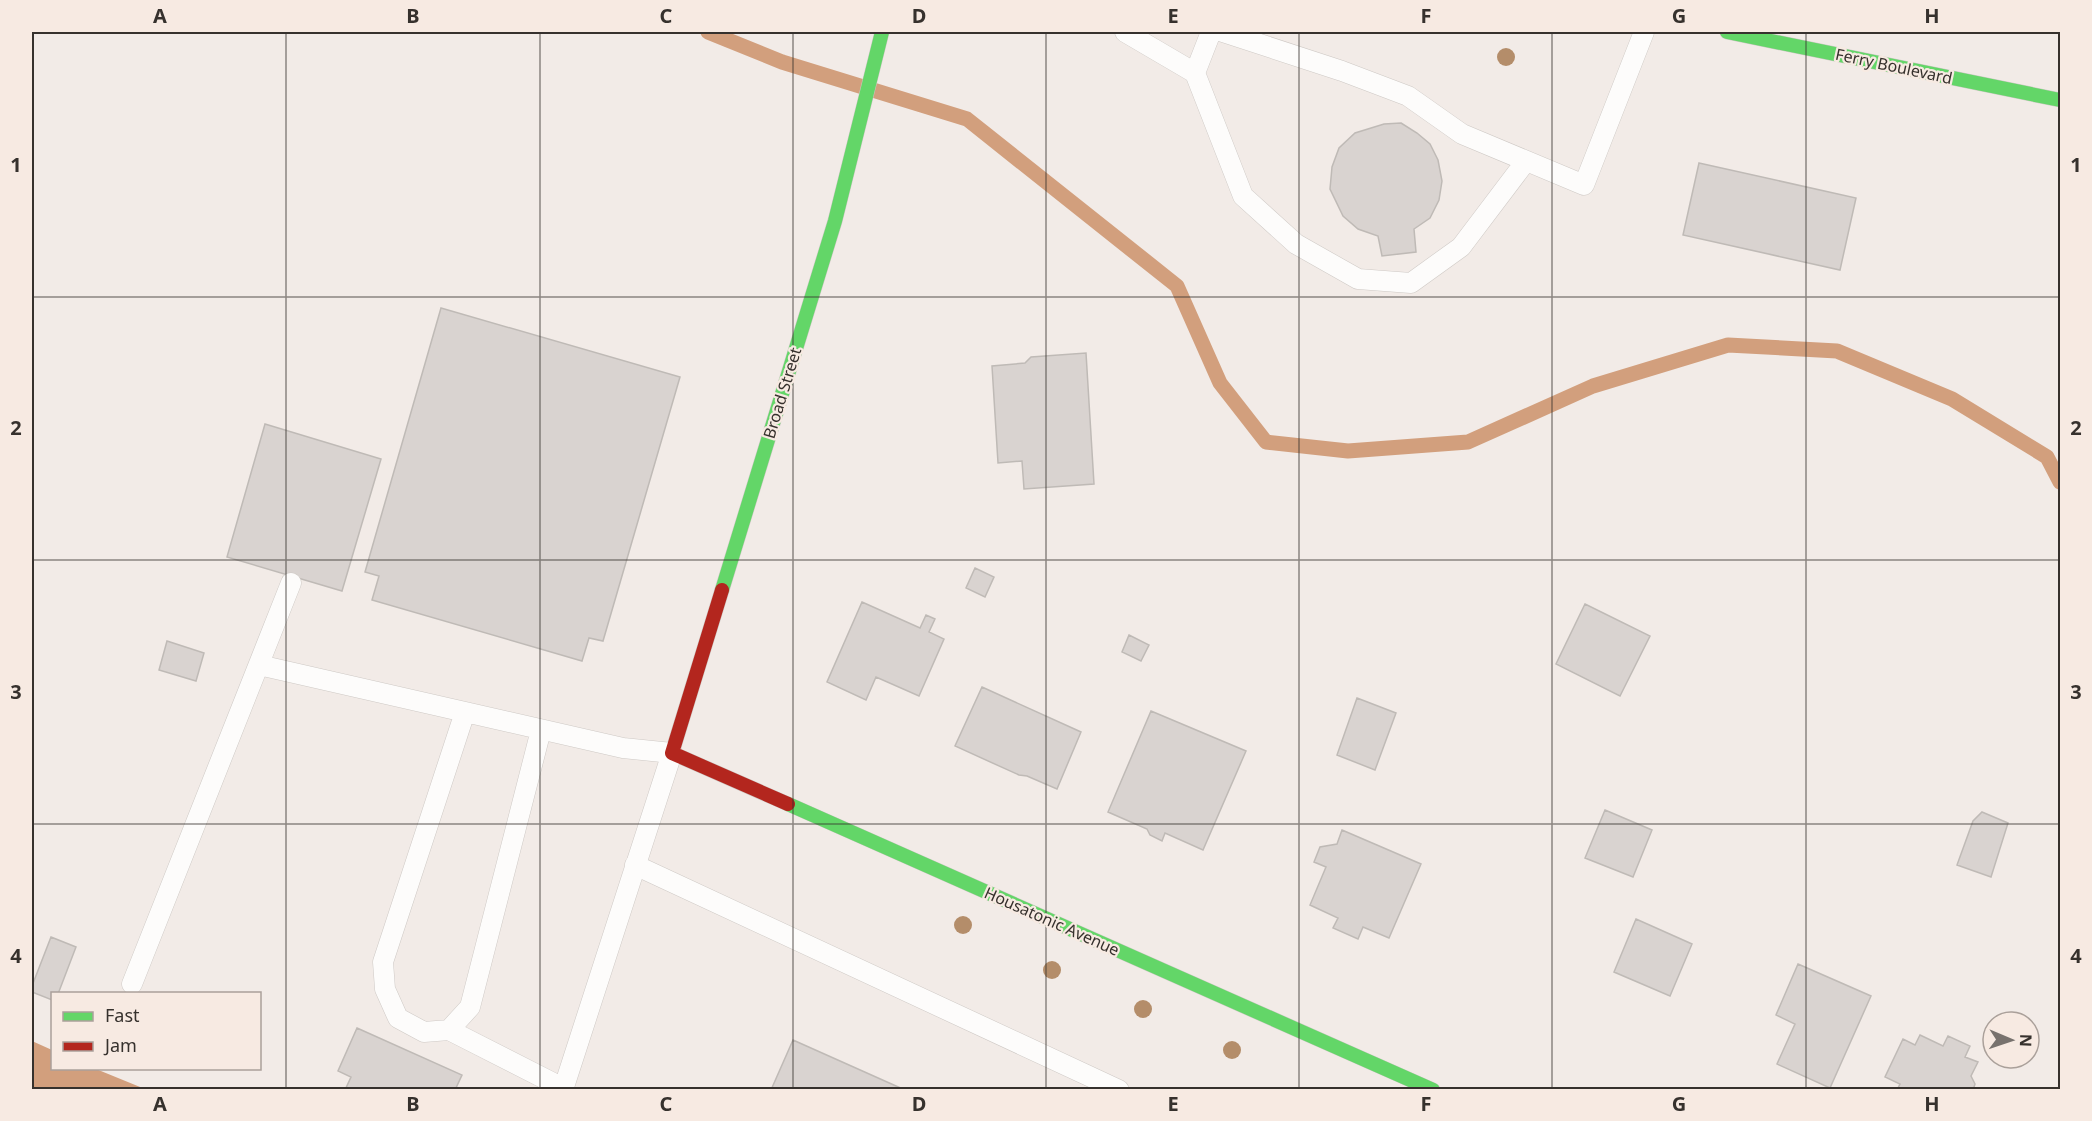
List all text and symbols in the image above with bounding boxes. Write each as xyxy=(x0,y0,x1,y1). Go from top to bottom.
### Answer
text: A xyxy=(153,2,167,29)
text: B xyxy=(406,2,420,29)
text: C xyxy=(660,2,673,29)
text: D xyxy=(912,2,926,29)
text: E xyxy=(1167,2,1179,29)
text: F xyxy=(1421,2,1431,29)
text: G xyxy=(1672,2,1686,29)
text: H xyxy=(1924,2,1940,29)
street label: Ferry Boulevard xyxy=(1834,43,1954,89)
text: 1 xyxy=(10,151,22,178)
text: 1 xyxy=(2070,151,2082,178)
street label: Broad Street xyxy=(758,345,806,441)
text: 2 xyxy=(10,414,22,441)
text: 2 xyxy=(2070,414,2082,441)
text: 3 xyxy=(10,678,22,705)
text: 3 xyxy=(2070,678,2082,705)
street label: Housatonic Avenue xyxy=(981,881,1123,961)
text: 4 xyxy=(10,942,22,969)
text: 4 xyxy=(2070,942,2082,969)
legend xyxy=(51,992,261,1070)
text: Fast xyxy=(105,1003,140,1027)
north arrow xyxy=(1981,1010,2041,1070)
text: Jam xyxy=(103,1033,137,1057)
text: N xyxy=(2015,1034,2037,1047)
text: A xyxy=(153,1090,167,1117)
text: B xyxy=(406,1090,420,1117)
text: C xyxy=(660,1090,673,1117)
text: D xyxy=(912,1090,926,1117)
text: E xyxy=(1167,1090,1179,1117)
text: F xyxy=(1421,1090,1431,1117)
text: G xyxy=(1672,1090,1686,1117)
text: H xyxy=(1924,1090,1940,1117)

